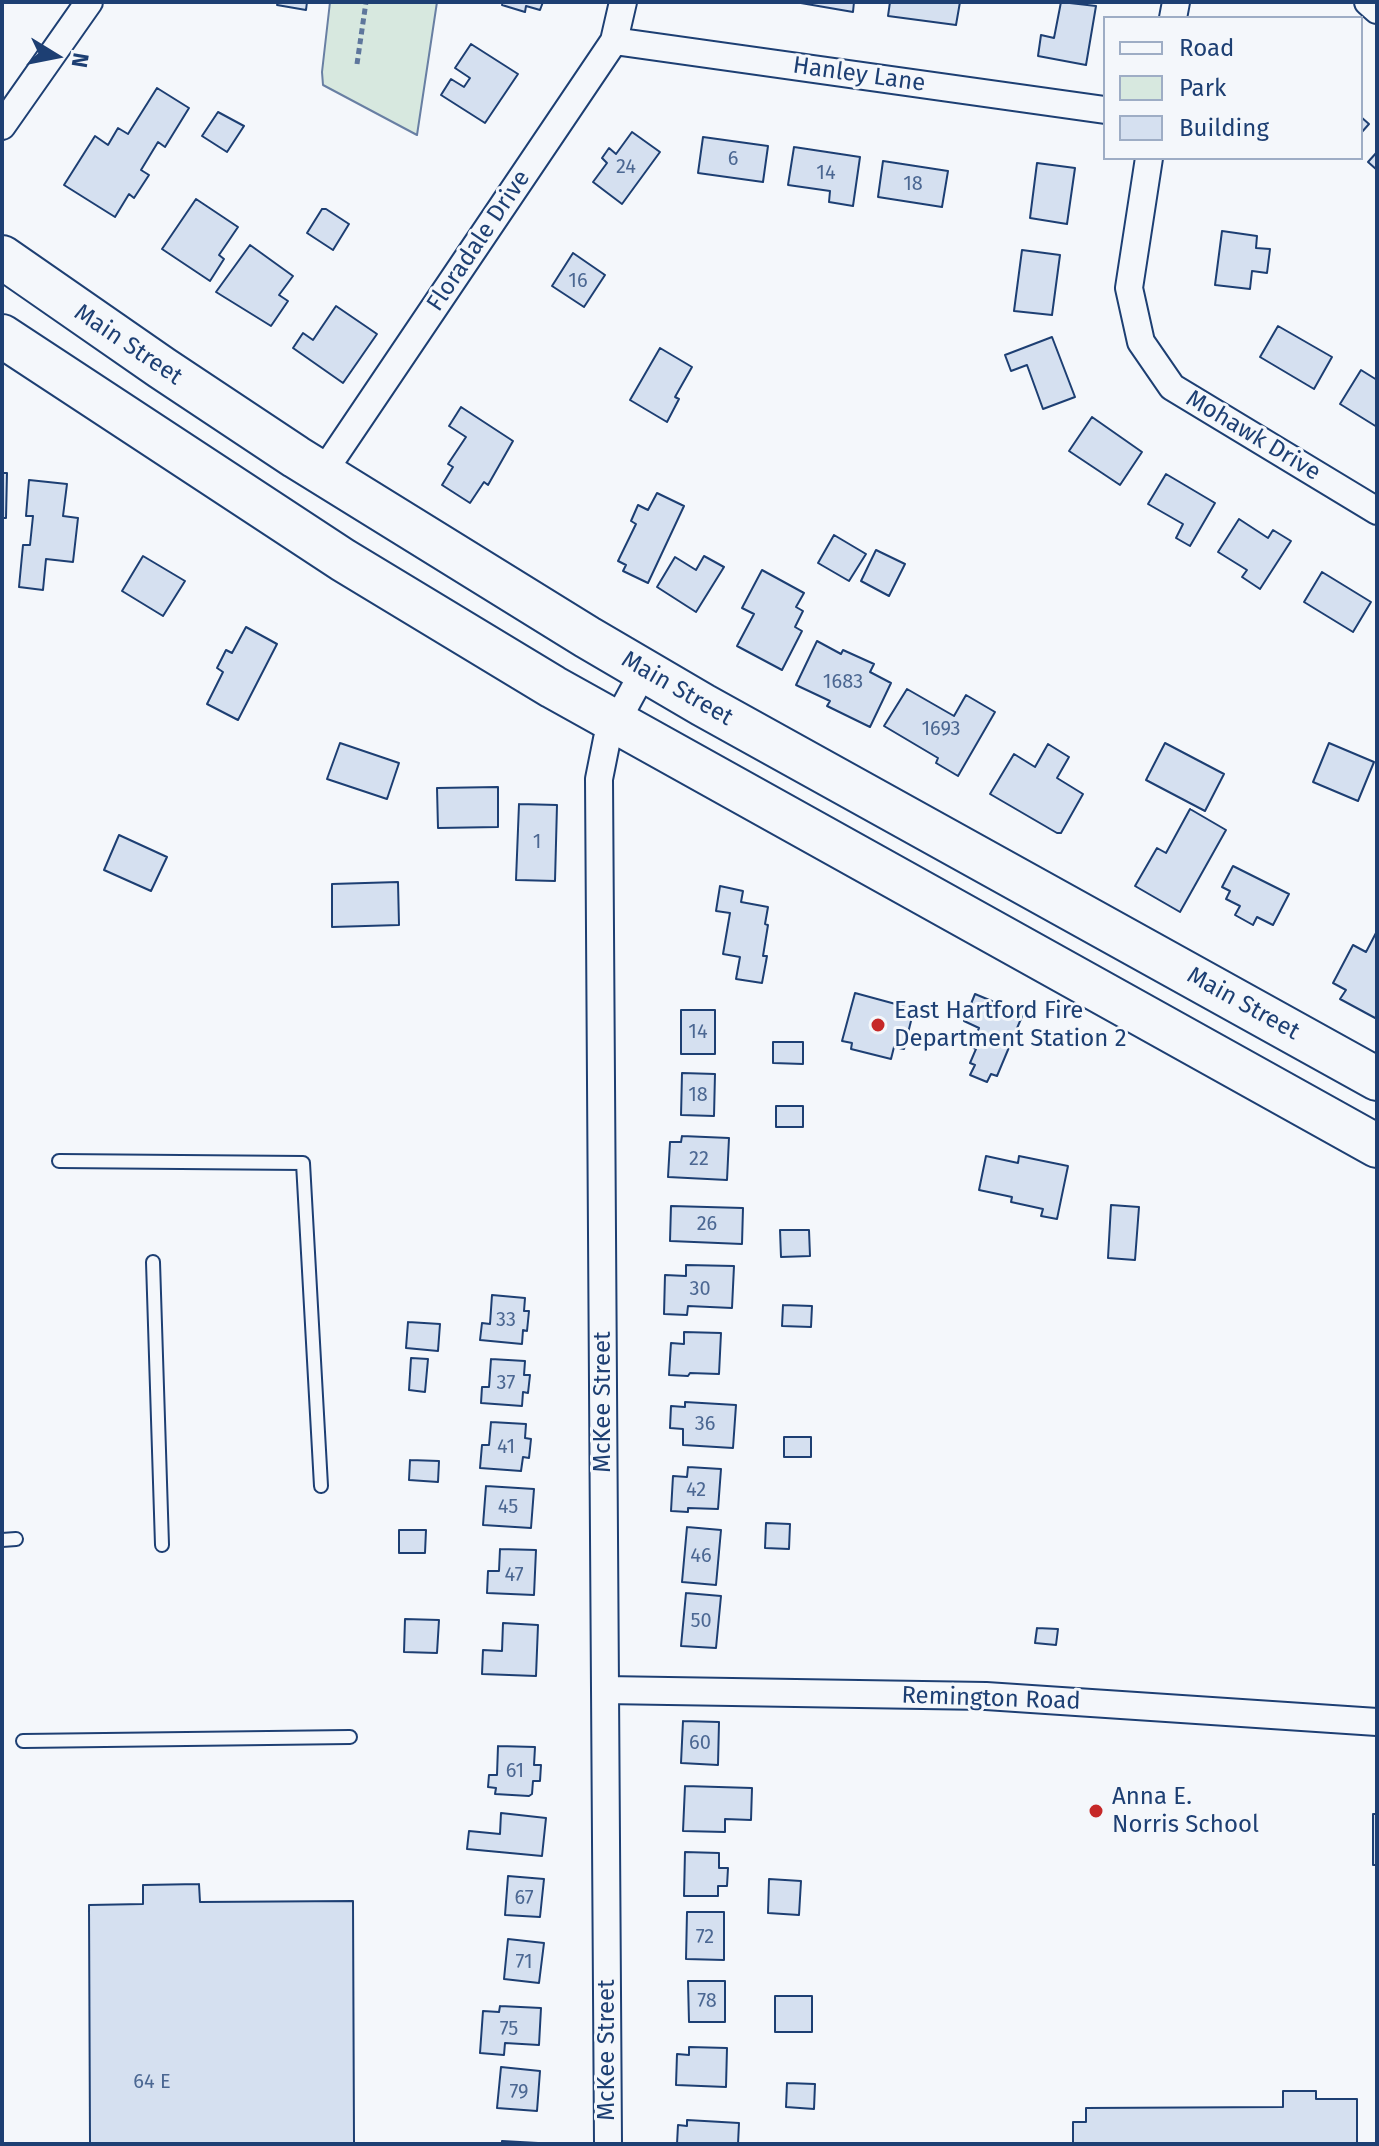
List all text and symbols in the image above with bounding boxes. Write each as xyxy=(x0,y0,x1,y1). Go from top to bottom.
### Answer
north arrow xyxy=(16,16,96,96)
legend xyxy=(1103,16,1363,160)
text: Road xyxy=(1179,34,1234,62)
text: N xyxy=(66,51,95,70)
street label: Hanley Lane xyxy=(791,51,927,99)
text: Park xyxy=(1179,74,1226,102)
text: Building xyxy=(1179,114,1269,142)
house number: 6 xyxy=(728,147,738,171)
house number: 24 xyxy=(616,155,636,179)
house number: 14 xyxy=(816,161,836,185)
street label: Floradale Drive xyxy=(421,165,537,317)
house number: 18 xyxy=(903,172,923,196)
house number: 16 xyxy=(568,269,588,293)
street label: Main Street xyxy=(69,298,187,392)
street label: Mohawk Drive xyxy=(1181,385,1325,487)
street label: Main Street xyxy=(616,646,738,732)
house number: 1683 xyxy=(823,670,863,694)
house number: 1693 xyxy=(921,717,961,741)
house number: 1 xyxy=(533,830,541,854)
street label: Main Street xyxy=(1182,961,1304,1047)
place label: East Hartford Fire Department Station 2 xyxy=(894,997,1127,1053)
marker: East Hartford Fire Department Station 2 xyxy=(869,1016,887,1034)
house number: 14 xyxy=(688,1020,708,1044)
house number: 18 xyxy=(688,1083,708,1107)
house number: 22 xyxy=(689,1147,709,1171)
house number: 26 xyxy=(697,1212,717,1236)
house number: 30 xyxy=(689,1277,711,1301)
house number: 33 xyxy=(496,1308,516,1332)
street label: McKee Street xyxy=(589,1331,617,1473)
house number: 37 xyxy=(497,1371,515,1395)
house number: 36 xyxy=(695,1412,715,1436)
house number: 41 xyxy=(497,1435,515,1459)
house number: 42 xyxy=(686,1478,706,1502)
house number: 45 xyxy=(498,1495,518,1519)
house number: 46 xyxy=(690,1544,712,1568)
house number: 47 xyxy=(504,1563,524,1587)
house number: 50 xyxy=(690,1609,712,1633)
street label: Remington Road xyxy=(901,1681,1081,1717)
house number: 60 xyxy=(689,1731,711,1755)
house number: 61 xyxy=(506,1759,524,1783)
place label: Anna E. Norris School xyxy=(1112,1783,1259,1839)
marker: Anna E. Norris School xyxy=(1087,1802,1105,1820)
house number: 67 xyxy=(514,1886,534,1910)
house number: 72 xyxy=(696,1925,714,1949)
house number: 71 xyxy=(515,1950,533,1974)
street label: McKee Street xyxy=(593,1979,621,2121)
house number: 78 xyxy=(697,1989,717,2013)
house number: 75 xyxy=(500,2017,518,2041)
house number: 64 E xyxy=(133,2070,171,2094)
house number: 79 xyxy=(509,2080,529,2104)

